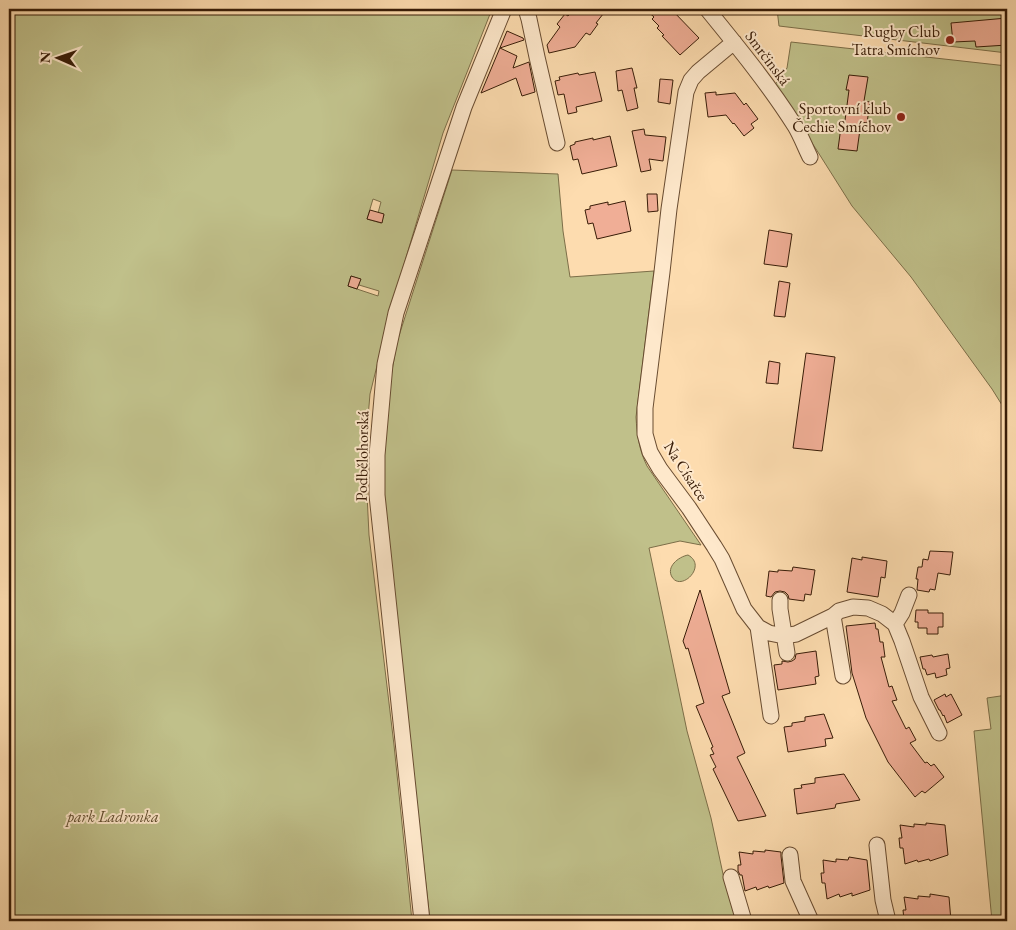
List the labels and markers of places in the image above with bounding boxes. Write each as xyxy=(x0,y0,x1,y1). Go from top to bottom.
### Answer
place label: Rugby Club Tatra Smíchov xyxy=(851,21,941,60)
marker: Rugby Club Tatra Smíchov xyxy=(944,34,956,46)
place label: Sportovní klub Čechie Smíchov xyxy=(792,98,892,137)
marker: Sportovní klub Čechie Smíchov xyxy=(895,111,907,123)

